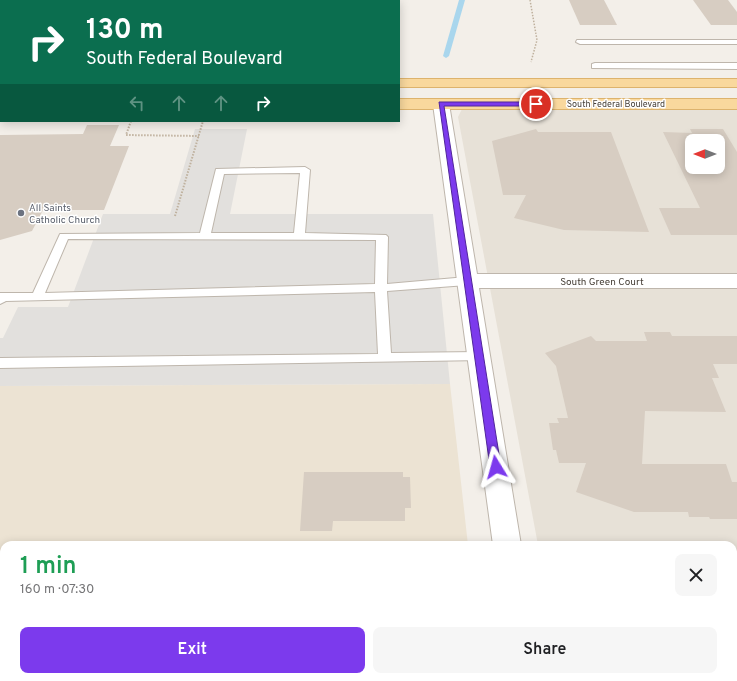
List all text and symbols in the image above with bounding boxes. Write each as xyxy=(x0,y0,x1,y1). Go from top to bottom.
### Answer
text: 130 m xyxy=(86,13,164,49)
icon: right xyxy=(20,16,72,68)
text: South Federal Boulevard xyxy=(86,48,283,71)
pin xyxy=(519,87,553,121)
icon: left xyxy=(126,92,148,114)
icon: ahead xyxy=(168,92,190,114)
icon: ahead xyxy=(210,92,232,114)
icon: right xyxy=(252,92,274,114)
icon: arrive xyxy=(525,93,547,115)
street label: South Federal Boulevard xyxy=(567,99,665,110)
north arrow xyxy=(685,134,725,174)
map controls xyxy=(685,134,725,174)
place label: All Saints Catholic Church xyxy=(29,202,100,227)
marker: All Saints Catholic Church xyxy=(16,208,26,218)
street label: South Green Court xyxy=(560,276,644,289)
position arrow xyxy=(475,446,517,488)
text: 1 min xyxy=(20,552,77,582)
button: close xyxy=(675,554,717,596)
text: 160 m · 07:30 xyxy=(20,582,94,598)
button: Exit xyxy=(20,627,365,673)
button: Share xyxy=(373,627,717,673)

